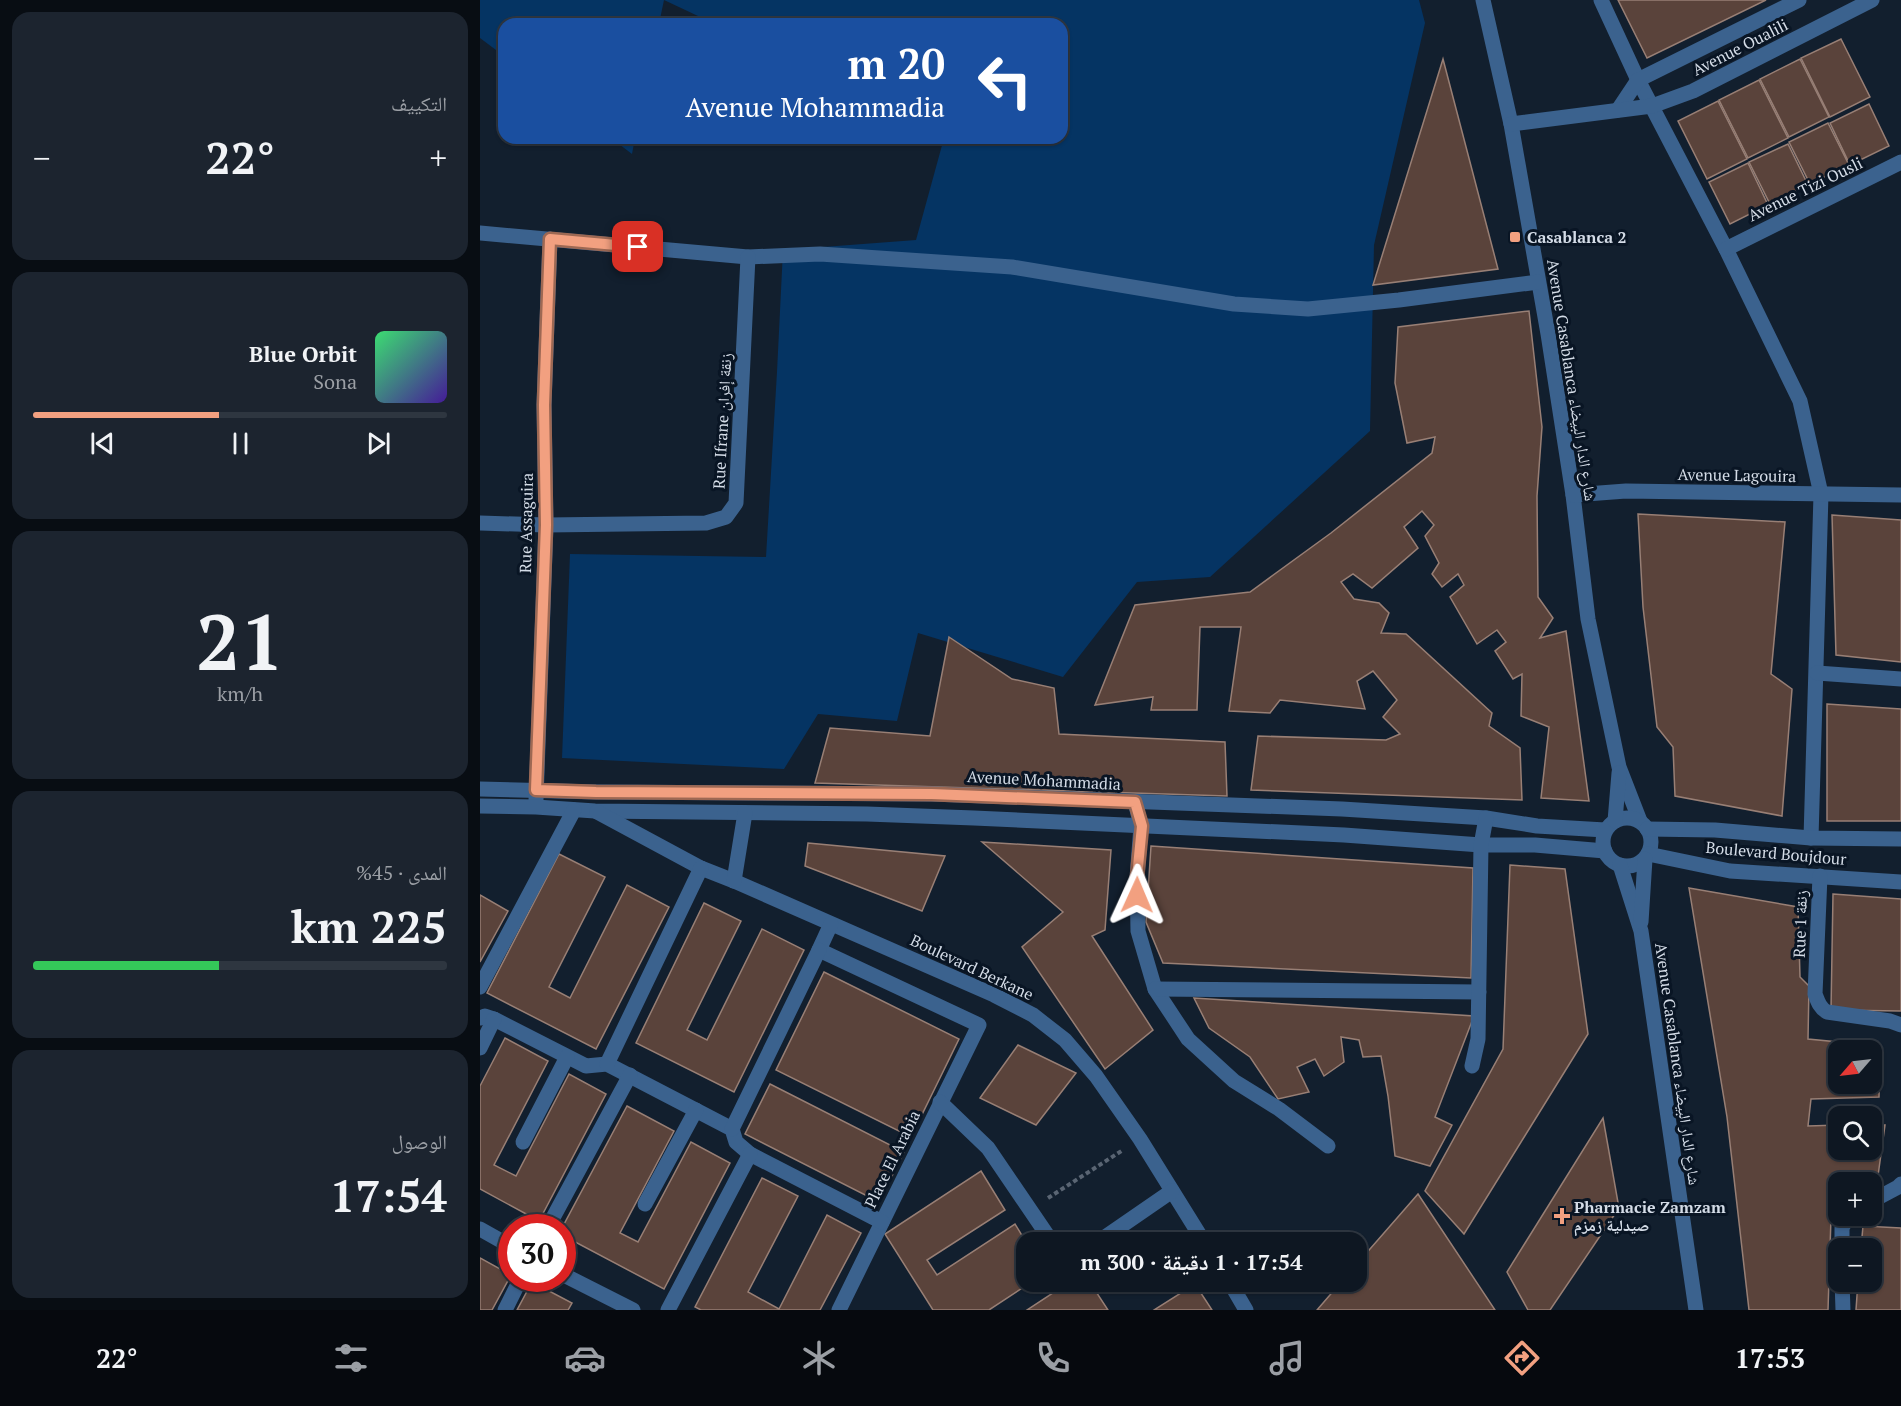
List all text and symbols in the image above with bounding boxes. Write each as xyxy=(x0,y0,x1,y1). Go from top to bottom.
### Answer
street label: Avenue Oualili xyxy=(1688,13,1792,81)
text: 20 m xyxy=(847,35,945,91)
icon: left xyxy=(966,42,1044,120)
text: Avenue Mohammadia xyxy=(685,89,945,125)
text: التكييف xyxy=(391,90,447,117)
text: 22° xyxy=(205,127,275,187)
text: − xyxy=(33,136,51,179)
text: + xyxy=(429,136,447,179)
street label: Avenue Tizi Ousli xyxy=(1744,152,1866,226)
pin xyxy=(612,221,663,272)
place label: Casablanca 2 xyxy=(1527,226,1626,248)
icon: arrive xyxy=(621,230,654,263)
marker: Casablanca 2 xyxy=(1508,230,1522,244)
street label: Avenue Casablanca شارع الدار البيضاء xyxy=(1542,258,1602,502)
text: Blue Orbit xyxy=(249,339,357,368)
street label: Rue Ifrane زنقة إفران xyxy=(707,352,737,490)
text: Sona xyxy=(313,368,357,395)
icon: previous xyxy=(86,427,119,460)
icon: pause xyxy=(224,427,257,460)
icon: next xyxy=(362,427,395,460)
street label: Avenue Lagouira xyxy=(1678,463,1796,487)
street label: Rue Assaguira xyxy=(514,473,538,573)
text: 21 xyxy=(196,589,284,692)
text: km/h xyxy=(217,680,263,707)
street label: Avenue Mohammadia xyxy=(967,765,1121,795)
street label: Boulevard Boujdour xyxy=(1705,836,1848,870)
text: المدى · 45% xyxy=(356,859,447,886)
position arrow xyxy=(1105,863,1169,927)
street label: Rue 1 زنقة xyxy=(1788,890,1812,958)
text: 225 km xyxy=(291,896,447,956)
street label: Boulevard Berkane xyxy=(907,929,1037,1005)
street label: Avenue Casablanca شارع الدار البيضاء xyxy=(1650,942,1706,1186)
north arrow xyxy=(1828,1040,1882,1094)
map controls xyxy=(1828,1040,1882,1292)
button: search xyxy=(1828,1106,1882,1160)
street label: Place El Arabia xyxy=(859,1107,925,1211)
text: الوصول xyxy=(392,1128,447,1155)
text: 17:54 xyxy=(330,1165,447,1225)
button: + xyxy=(1828,1172,1882,1226)
place label: Pharmacie Zamzam صيدلية زمزم xyxy=(1574,1196,1726,1237)
marker: Pharmacie Zamzam صيدلية زمزم xyxy=(1555,1209,1569,1223)
speed limit sign: 30 xyxy=(498,1214,576,1292)
button: − xyxy=(1828,1238,1882,1292)
text: 17:54 · 1 دقيقة · 300 m xyxy=(1080,1247,1303,1276)
icon: filters xyxy=(330,1337,372,1379)
icon: car xyxy=(564,1337,606,1379)
icon: climate xyxy=(798,1337,840,1379)
icon: phone xyxy=(1032,1337,1074,1379)
icon: music xyxy=(1266,1337,1308,1379)
icon: directions xyxy=(1501,1337,1543,1379)
text: 22° xyxy=(96,1340,138,1376)
text: 17:53 xyxy=(1735,1340,1805,1376)

